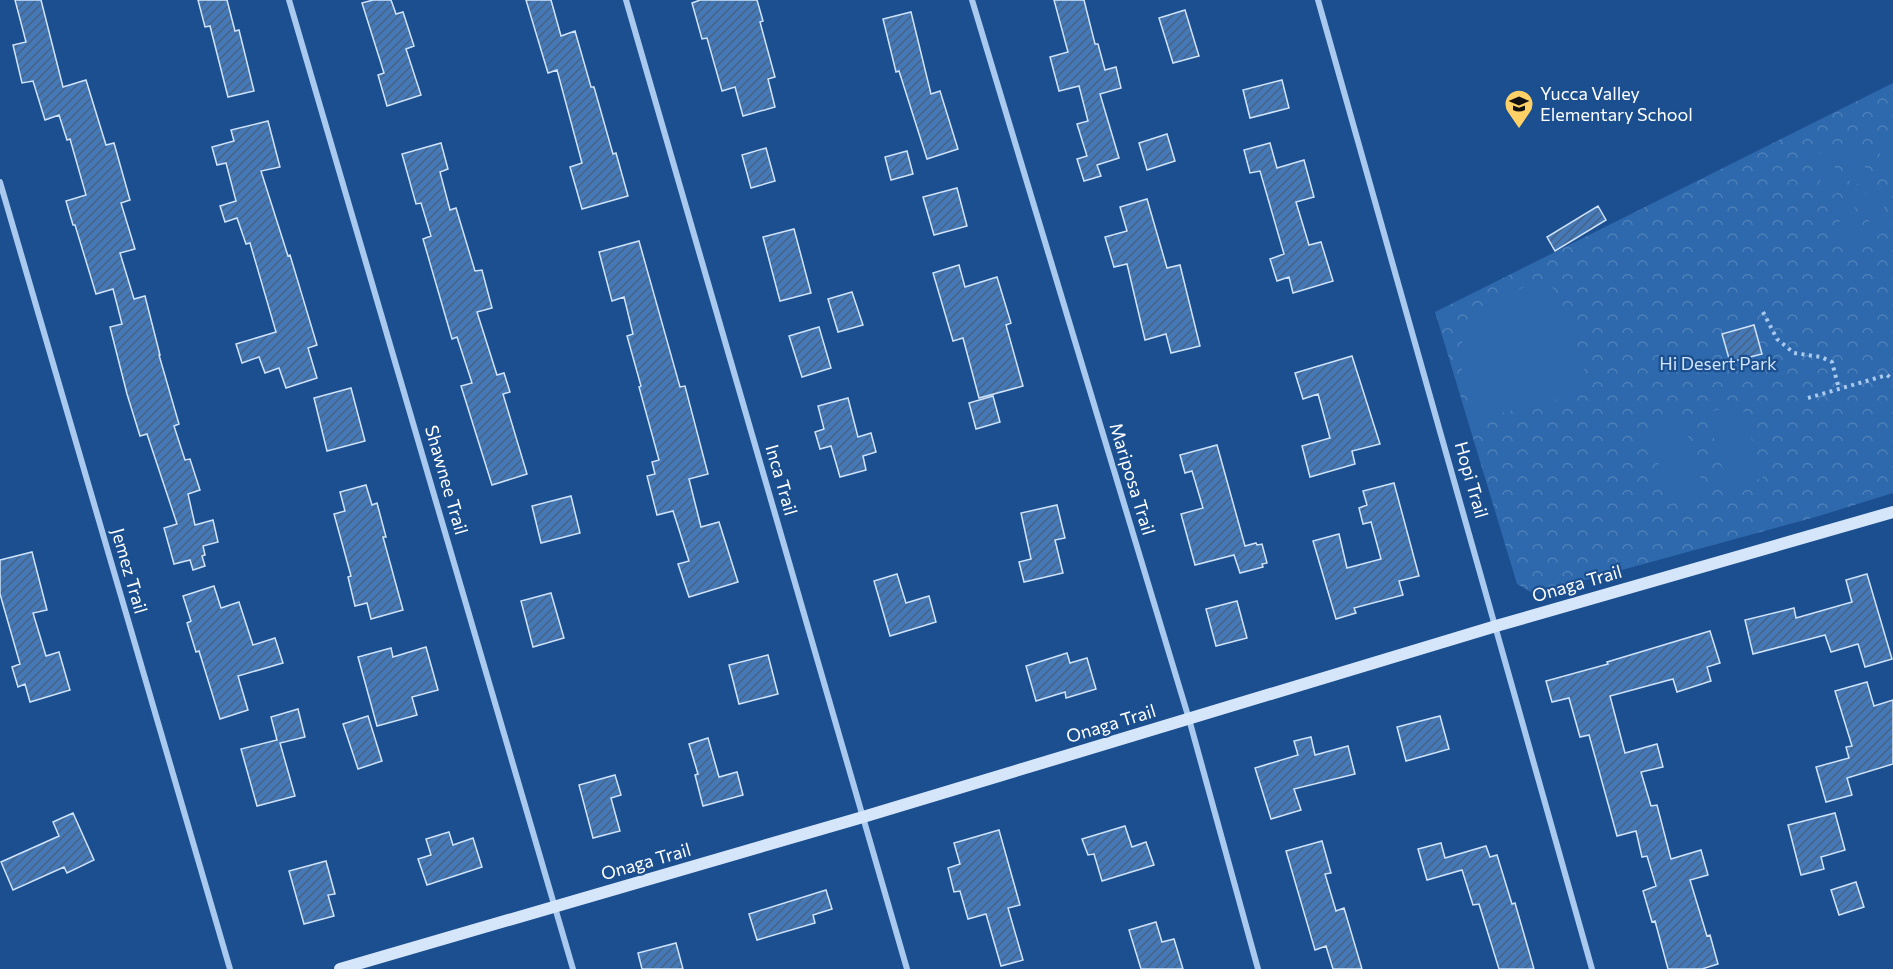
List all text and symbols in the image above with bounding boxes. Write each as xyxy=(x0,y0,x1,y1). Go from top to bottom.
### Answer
place label: Yucca Valley Elementary School xyxy=(1540,82,1693,125)
school or university icon: Yucca Valley Elementary School xyxy=(1503,88,1535,130)
park label: Hi Desert Park xyxy=(1659,352,1777,374)
street label: Mariposa Trail xyxy=(1105,420,1160,537)
street label: Shawnee Trail xyxy=(421,422,473,537)
street label: Hopi Trail xyxy=(1451,439,1493,521)
street label: Inca Trail xyxy=(761,442,803,518)
street label: Jemez Trail xyxy=(107,525,153,616)
street label: Onaga Trail xyxy=(1529,560,1624,606)
street label: Onaga Trail xyxy=(1063,699,1158,747)
street label: Onaga Trail xyxy=(598,838,693,884)

